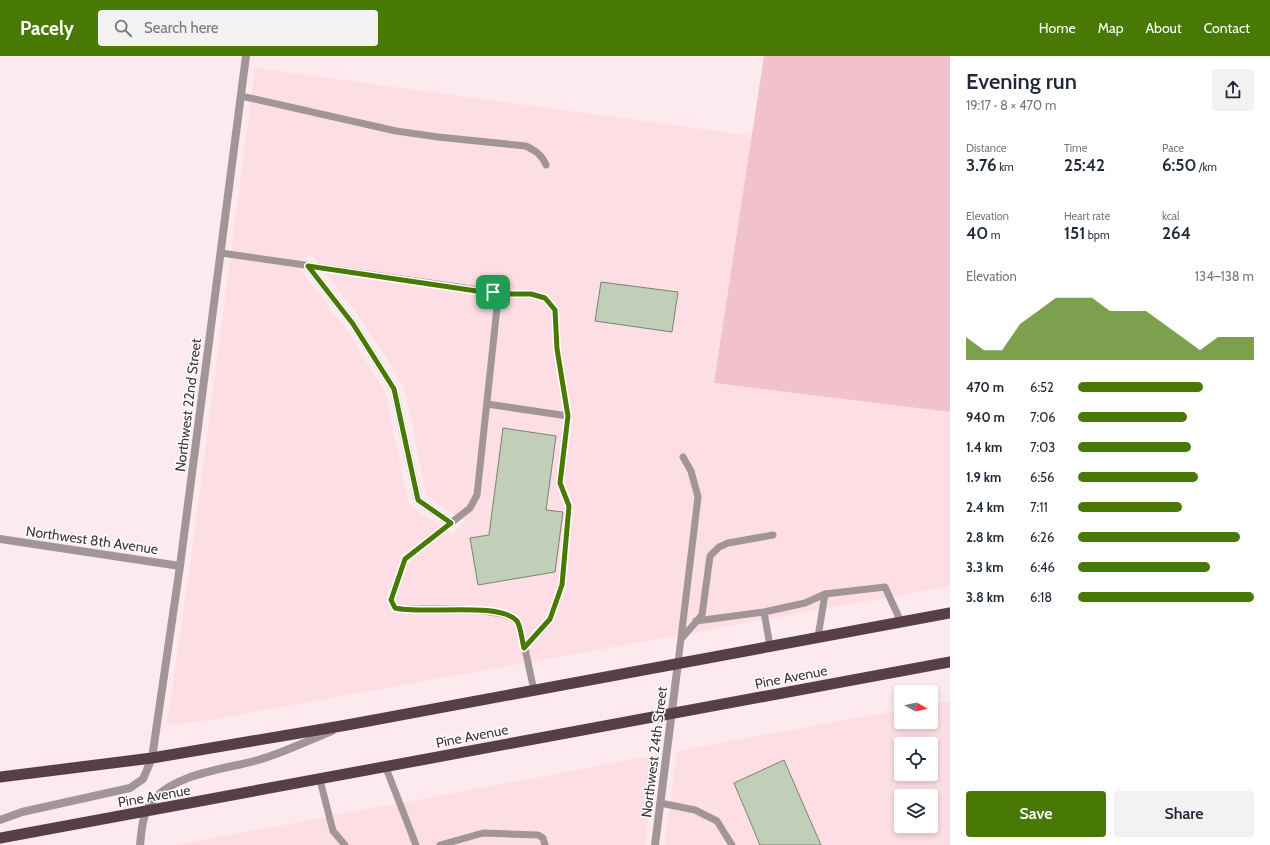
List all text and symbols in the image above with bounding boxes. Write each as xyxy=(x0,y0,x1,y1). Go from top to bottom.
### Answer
search box xyxy=(98,10,378,46)
text: Pacely xyxy=(20,17,74,40)
icon: search xyxy=(112,17,134,39)
text: Search here xyxy=(144,19,219,37)
text: Home xyxy=(1039,19,1076,37)
text: Map xyxy=(1098,19,1123,37)
text: About xyxy=(1145,19,1182,37)
text: Contact xyxy=(1204,19,1250,37)
text: Evening run xyxy=(966,68,1077,95)
button: share xyxy=(1212,69,1254,111)
text: 19:17 · 8 × 470 m xyxy=(966,97,1056,113)
text: Distance xyxy=(966,141,1007,155)
text: Time xyxy=(1064,141,1087,155)
text: Pace xyxy=(1162,141,1184,155)
text: 3.76 xyxy=(966,155,997,175)
text: 25:42 xyxy=(1064,155,1105,175)
text: 6:50 xyxy=(1162,155,1196,175)
text: km xyxy=(997,160,1014,174)
text: /km xyxy=(1196,160,1217,174)
text: Elevation xyxy=(966,209,1009,223)
text: Heart rate xyxy=(1064,209,1110,223)
text: kcal xyxy=(1162,209,1180,223)
text: 40 xyxy=(966,223,988,243)
text: 151 xyxy=(1064,223,1085,243)
text: 264 xyxy=(1162,223,1191,243)
text: m xyxy=(988,228,1000,242)
text: bpm xyxy=(1085,228,1110,242)
text: Elevation xyxy=(966,268,1017,284)
text: 134–138 m xyxy=(1195,268,1254,284)
pin xyxy=(476,275,510,309)
icon: arrive xyxy=(482,281,504,303)
street label: Northwest 22nd Street xyxy=(171,337,205,473)
text: 470 m xyxy=(966,379,1004,395)
text: 6:52 xyxy=(1030,379,1054,395)
text: 940 m xyxy=(966,409,1005,425)
text: 7:06 xyxy=(1030,409,1056,425)
text: 1.4 km xyxy=(966,439,1002,455)
text: 7:03 xyxy=(1030,439,1055,455)
text: 1.9 km xyxy=(966,469,1001,485)
text: 6:56 xyxy=(1030,469,1055,485)
text: 2.4 km xyxy=(966,499,1004,515)
text: 7:11 xyxy=(1030,499,1048,515)
street label: Northwest 8th Avenue xyxy=(25,522,159,558)
text: 2.8 km xyxy=(966,529,1004,545)
text: 6:26 xyxy=(1030,529,1054,545)
text: 3.3 km xyxy=(966,559,1003,575)
text: 6:46 xyxy=(1030,559,1055,575)
text: 3.8 km xyxy=(966,589,1004,605)
text: 6:18 xyxy=(1030,589,1052,605)
street label: Pine Avenue xyxy=(753,661,829,693)
street label: Northwest 24th Street xyxy=(637,685,671,818)
north arrow xyxy=(894,685,938,729)
map controls xyxy=(894,685,938,833)
street label: Pine Avenue xyxy=(434,720,510,752)
button: locate xyxy=(894,737,938,781)
street label: Pine Avenue xyxy=(116,781,192,811)
button: layers xyxy=(894,789,938,833)
button: Save xyxy=(966,791,1106,837)
button: Share xyxy=(1114,791,1254,837)

